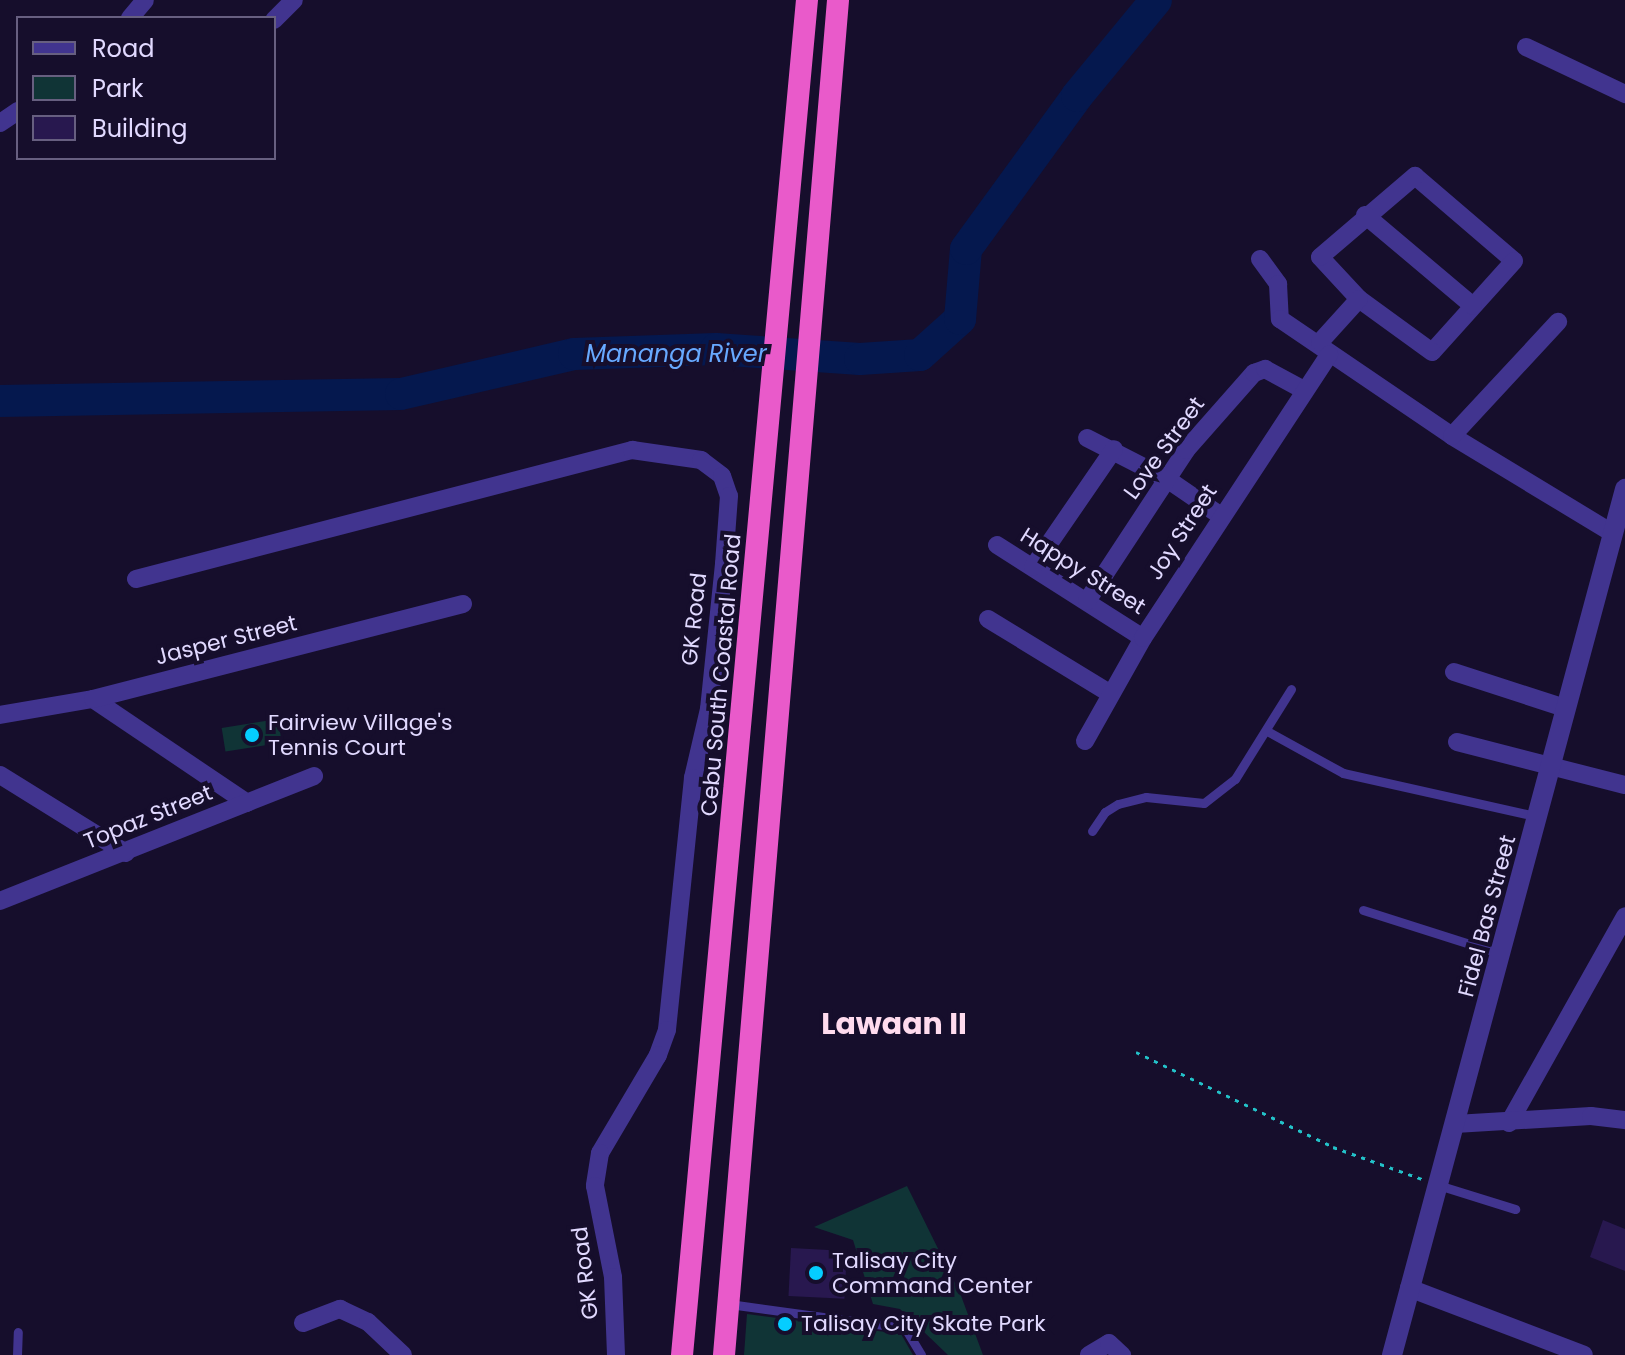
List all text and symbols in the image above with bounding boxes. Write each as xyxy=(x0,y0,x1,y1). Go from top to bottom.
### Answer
legend xyxy=(16,16,276,160)
text: Road xyxy=(92,32,154,65)
text: Park xyxy=(92,72,143,105)
text: Building xyxy=(92,112,188,145)
water label: Mananga River xyxy=(585,340,767,368)
street label: Love Street xyxy=(1118,392,1210,504)
street label: Joy Street xyxy=(1141,479,1223,585)
street label: Happy Street xyxy=(1016,522,1150,620)
street label: Cebu South Coastal Road xyxy=(696,533,746,817)
street label: GK Road xyxy=(676,571,712,667)
street label: Jasper Street xyxy=(152,610,300,670)
place label: Fairview Village's Tennis Court xyxy=(268,709,452,760)
marker: Fairview Village's Tennis Court xyxy=(243,726,261,744)
street label: Topaz Street xyxy=(80,779,216,855)
street label: Fidel Bas Street xyxy=(1453,832,1521,1000)
district label: Lawaan II xyxy=(821,1006,967,1042)
street label: GK Road xyxy=(566,1225,604,1321)
place label: Talisay City Command Center xyxy=(832,1247,1033,1298)
marker: Talisay City Command Center xyxy=(807,1264,825,1282)
place label: Talisay City Skate Park xyxy=(801,1311,1046,1337)
marker: Talisay City Skate Park xyxy=(776,1315,794,1333)

